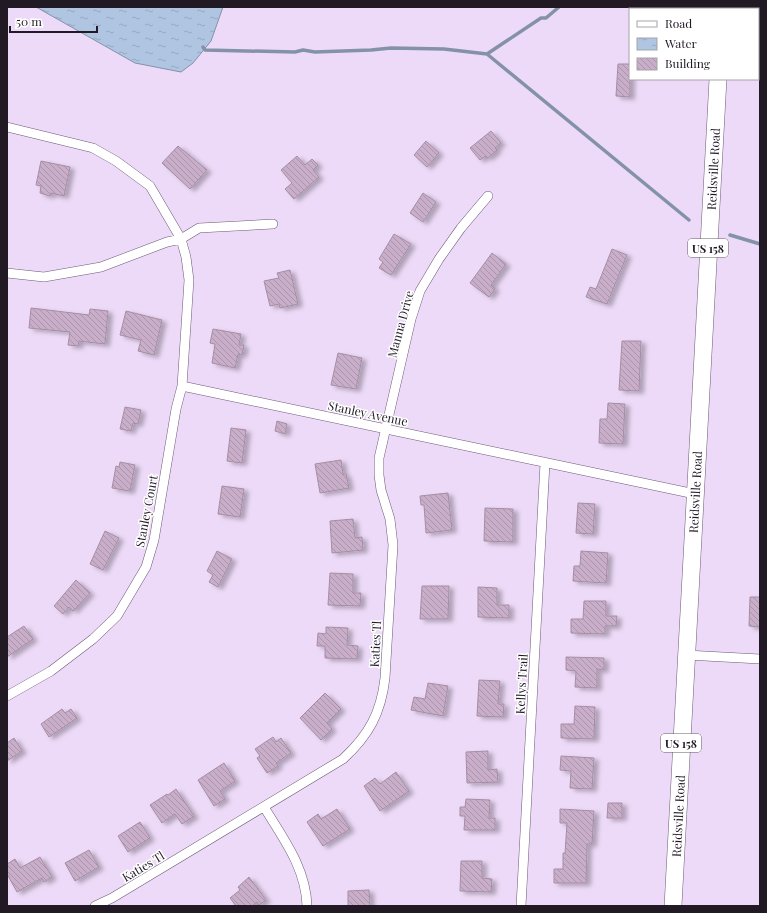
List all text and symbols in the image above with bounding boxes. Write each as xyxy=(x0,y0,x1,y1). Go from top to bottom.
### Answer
scale bar xyxy=(10,8,97,34)
legend xyxy=(629,8,759,80)
text: 50 m xyxy=(16,13,42,29)
text: Road xyxy=(665,15,692,31)
text: Water xyxy=(664,35,698,51)
text: Building xyxy=(665,55,711,71)
street label: Reidsville Road xyxy=(703,128,723,210)
road number: US 158 xyxy=(688,239,728,257)
street label: Manna Drive xyxy=(383,289,417,359)
street label: Stanley Avenue xyxy=(327,397,409,429)
street label: Reidsville Road xyxy=(685,451,705,533)
street label: Stanley Court xyxy=(131,473,161,548)
street label: Katies Tl xyxy=(366,620,384,668)
street label: Kellys Trail xyxy=(511,653,531,715)
road number: US 158 xyxy=(661,734,701,752)
street label: Reidsville Road xyxy=(668,775,688,857)
street label: Katies Tl xyxy=(119,847,168,885)

